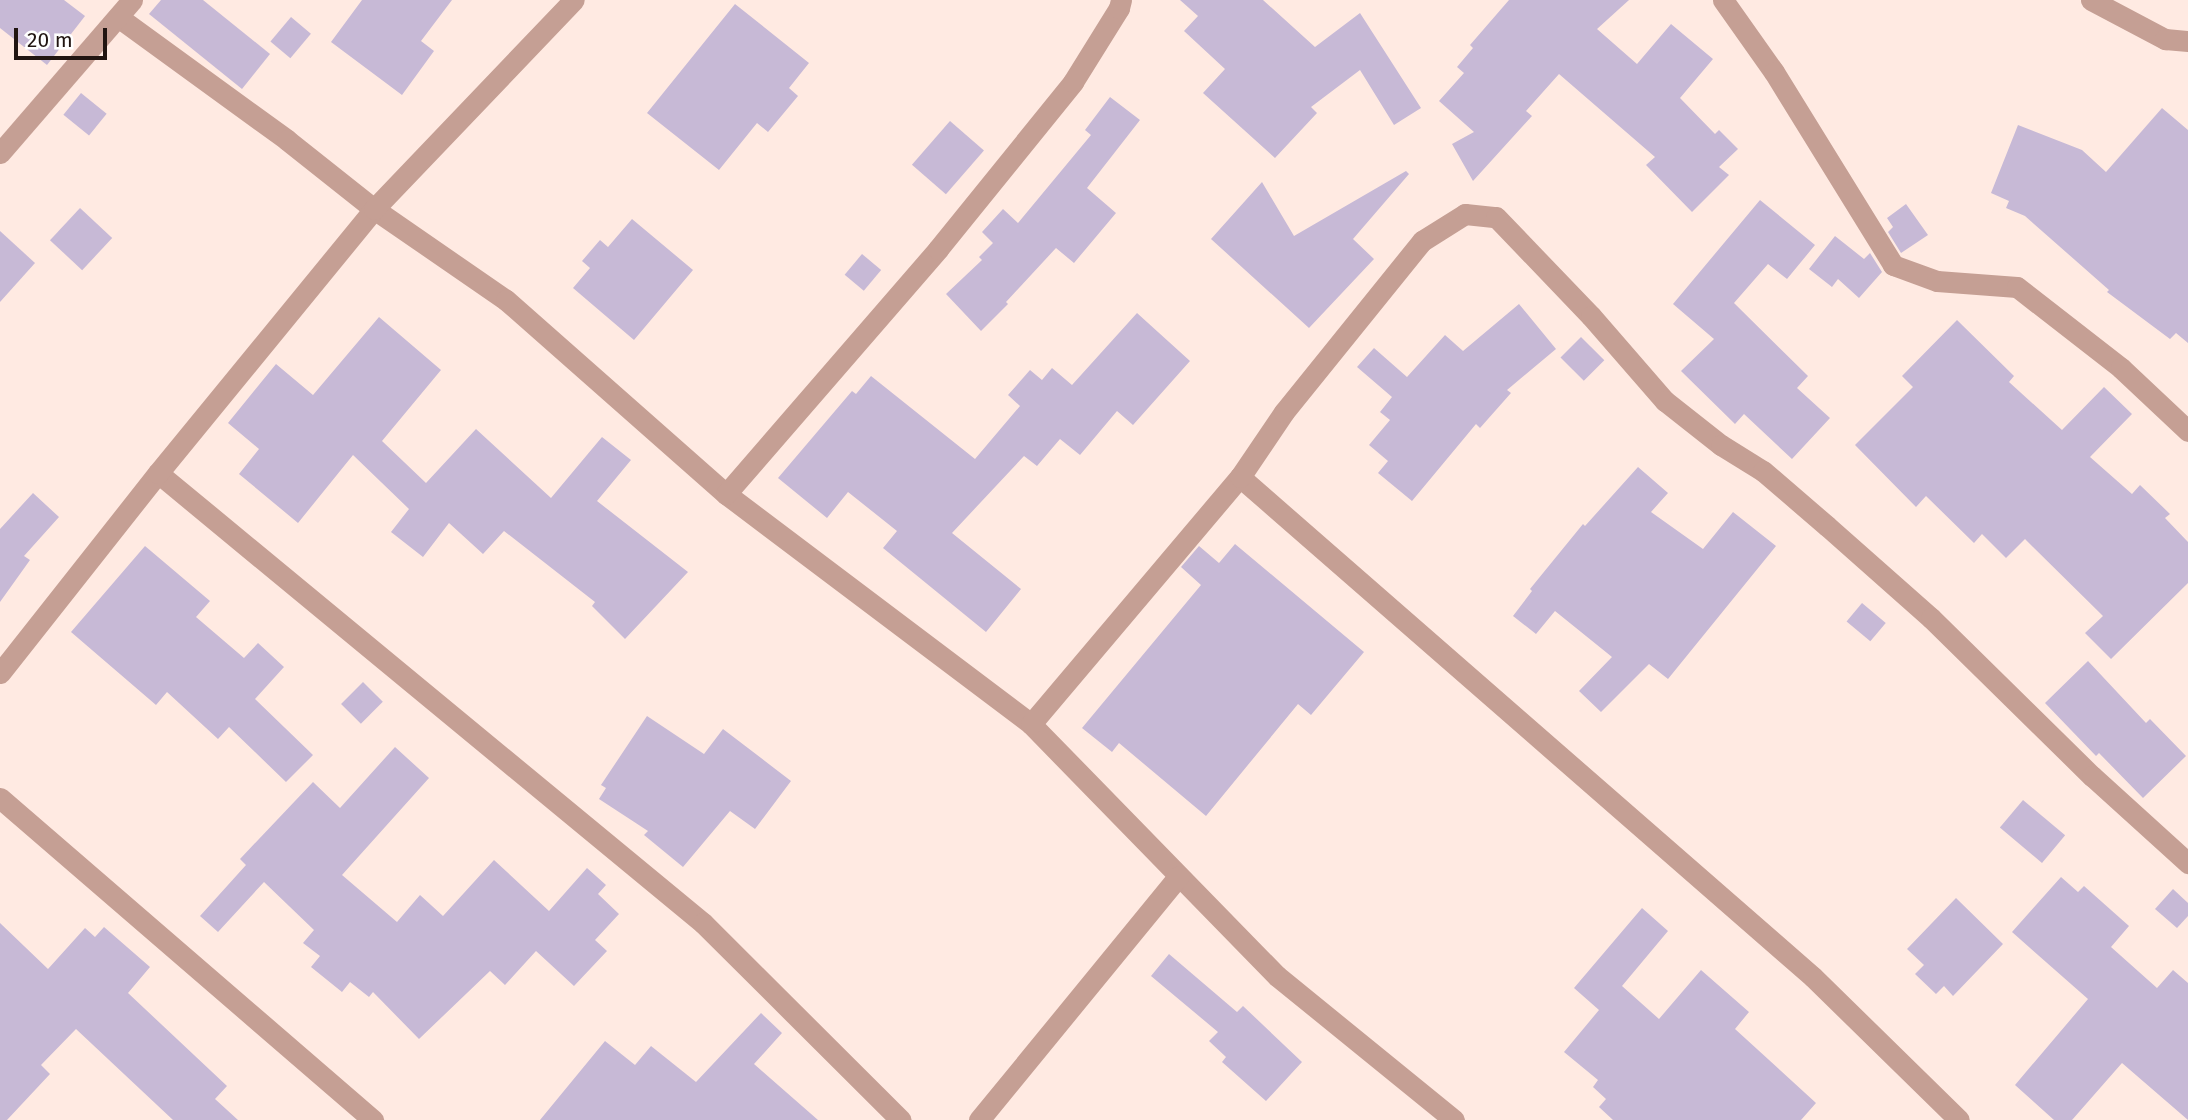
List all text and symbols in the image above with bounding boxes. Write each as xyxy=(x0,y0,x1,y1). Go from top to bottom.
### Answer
scale bar xyxy=(18,14,110,58)
text: 20 m xyxy=(27,27,73,53)

